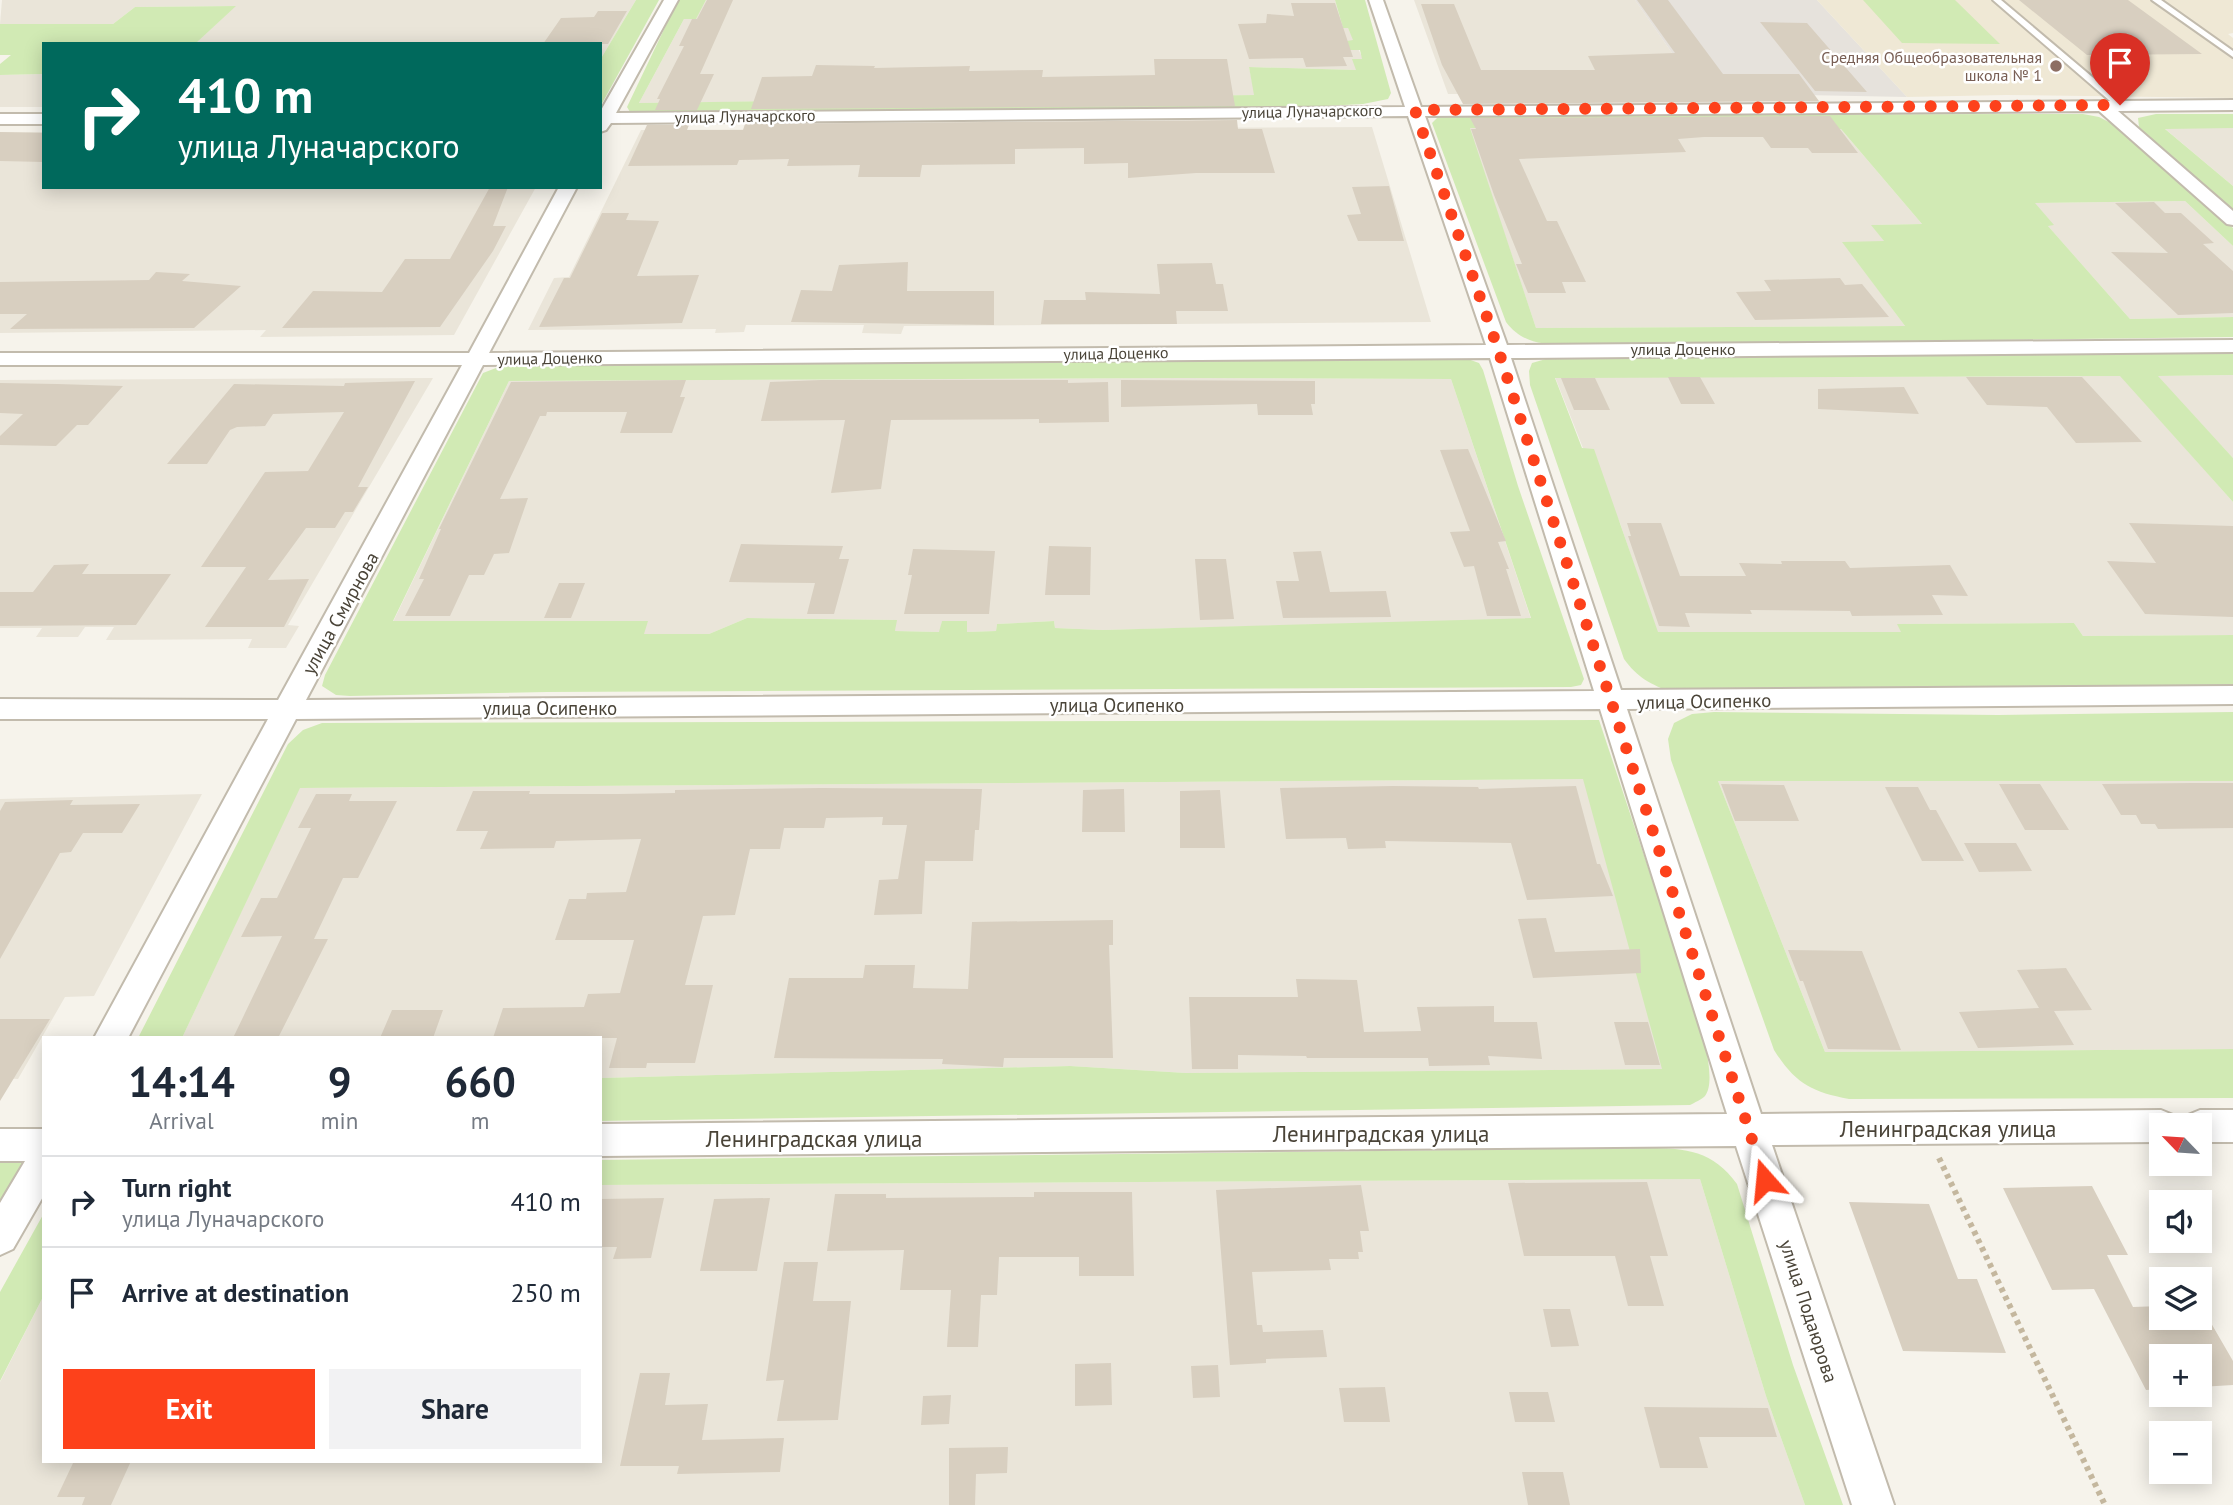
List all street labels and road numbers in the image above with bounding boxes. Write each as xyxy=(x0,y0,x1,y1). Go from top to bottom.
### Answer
street label: улица Луначарского xyxy=(1241,100,1383,122)
street label: улица Луначарского xyxy=(674,105,816,127)
street label: улица Доценко xyxy=(1630,339,1736,359)
street label: улица Доценко xyxy=(1063,342,1169,364)
street label: улица Доценко xyxy=(497,347,603,369)
street label: улица Смирнова xyxy=(296,547,384,679)
street label: улица Осипенко xyxy=(1637,688,1771,714)
street label: улица Осипенко xyxy=(1050,693,1184,717)
street label: улица Осипенко xyxy=(483,696,617,720)
street label: Ленинградская улица xyxy=(1839,1114,2056,1143)
street label: Ленинградская улица xyxy=(1272,1119,1489,1148)
street label: Ленинградская улица xyxy=(705,1124,922,1153)
street label: улица Подаюрова xyxy=(1775,1237,1843,1385)

